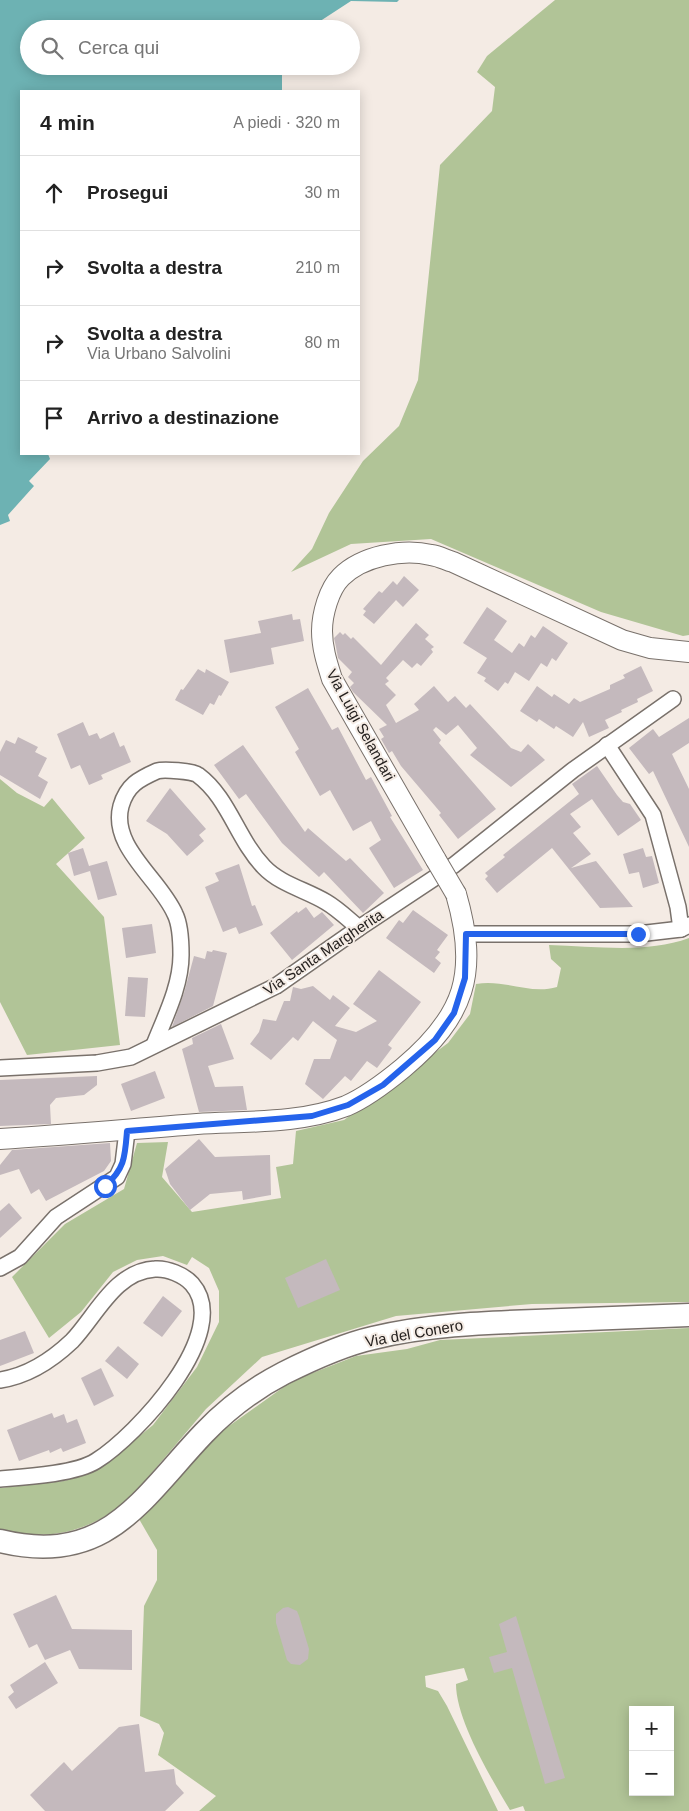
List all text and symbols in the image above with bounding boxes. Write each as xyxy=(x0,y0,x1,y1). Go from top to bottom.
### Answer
search box xyxy=(20,20,360,75)
icon: search xyxy=(38,34,66,62)
text: Cerca qui xyxy=(78,37,159,58)
text: 4 min xyxy=(40,111,95,134)
text: A piedi · 320 m xyxy=(233,114,340,131)
icon: ahead xyxy=(40,179,68,207)
text: Prosegui xyxy=(87,182,168,203)
text: 30 m xyxy=(304,184,340,201)
icon: right xyxy=(40,254,68,282)
text: Svolta a destra xyxy=(87,257,222,278)
text: 210 m xyxy=(296,259,340,276)
text: Svolta a destra xyxy=(87,323,222,344)
icon: right xyxy=(40,329,68,357)
text: 80 m xyxy=(304,334,340,351)
text: Via Urbano Salvolini xyxy=(87,345,231,362)
icon: arrive xyxy=(40,404,68,432)
text: Arrivo a destinazione xyxy=(87,407,279,428)
street label: Via Luigi Selandari xyxy=(323,666,399,784)
street label: Via Santa Margherita xyxy=(260,905,387,998)
route end xyxy=(627,923,650,946)
route start xyxy=(94,1175,117,1198)
street label: Via del Conero xyxy=(364,1316,464,1350)
map controls xyxy=(629,1706,674,1796)
button: + xyxy=(629,1706,674,1751)
button: − xyxy=(629,1751,674,1796)

